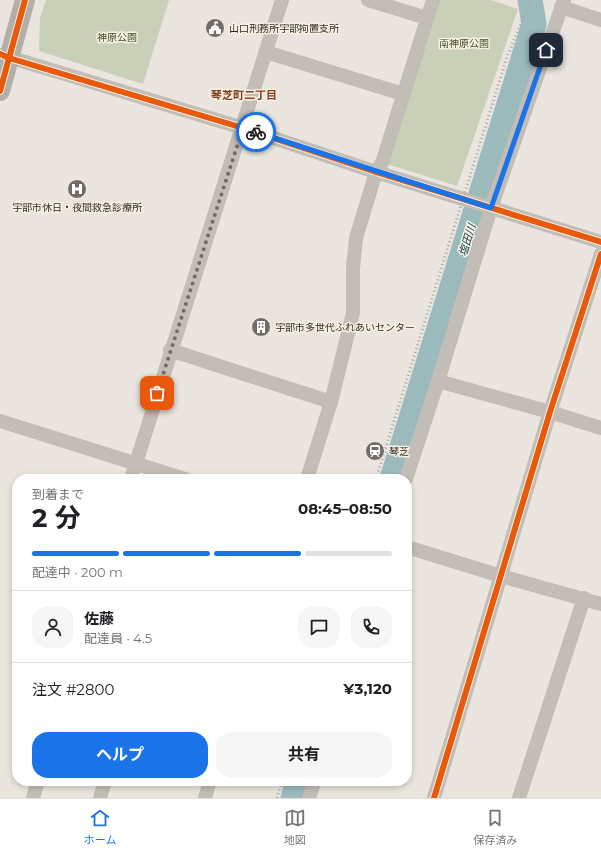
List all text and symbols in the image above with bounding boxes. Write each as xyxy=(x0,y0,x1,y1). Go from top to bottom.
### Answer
public building icon: 山口刑務所宇部拘置支所 xyxy=(204,17,226,39)
place label: 山口刑務所宇部拘置支所 xyxy=(229,22,339,35)
park label: 神原公園 xyxy=(97,31,137,44)
pin xyxy=(529,33,563,67)
park label: 南神原公園 xyxy=(439,37,489,50)
icon: home xyxy=(535,39,557,61)
district label: 琴芝町二丁目 xyxy=(210,88,277,102)
courier xyxy=(236,112,276,152)
icon: bike xyxy=(245,121,267,143)
hospital icon: 宇部市休日・夜間救急診療所 xyxy=(66,178,88,200)
place label: 宇部市休日・夜間救急診療所 xyxy=(12,201,142,214)
water label: 塩田川 xyxy=(455,221,479,258)
building icon: 宇部市多世代ふれあいセンター xyxy=(250,316,272,338)
place label: 宇部市多世代ふれあいセンター xyxy=(275,321,415,334)
pin xyxy=(140,376,174,410)
icon: bag xyxy=(146,382,168,404)
station icon: 琴芝 xyxy=(364,440,386,462)
place label: 琴芝 xyxy=(389,445,409,458)
text: 到着まで xyxy=(32,486,84,502)
text: 08:45–08:50 xyxy=(298,499,392,518)
text: 2 分 xyxy=(32,502,81,534)
text: 配達中 · 200 m xyxy=(32,564,123,580)
button: person xyxy=(32,606,74,648)
button: chat xyxy=(298,606,340,648)
button: phone xyxy=(350,606,392,648)
text: 佐藤 xyxy=(84,609,114,628)
text: 配達員 · 4.5 xyxy=(84,630,152,646)
text: ¥3,120 xyxy=(343,679,392,698)
text: 注文 #2800 xyxy=(32,680,114,699)
button: ヘルプ xyxy=(32,732,208,778)
button: 共有 xyxy=(216,732,392,778)
tab: ホーム xyxy=(84,807,116,847)
tab: 地図 xyxy=(284,807,306,847)
tab: 保存済み xyxy=(473,807,517,847)

